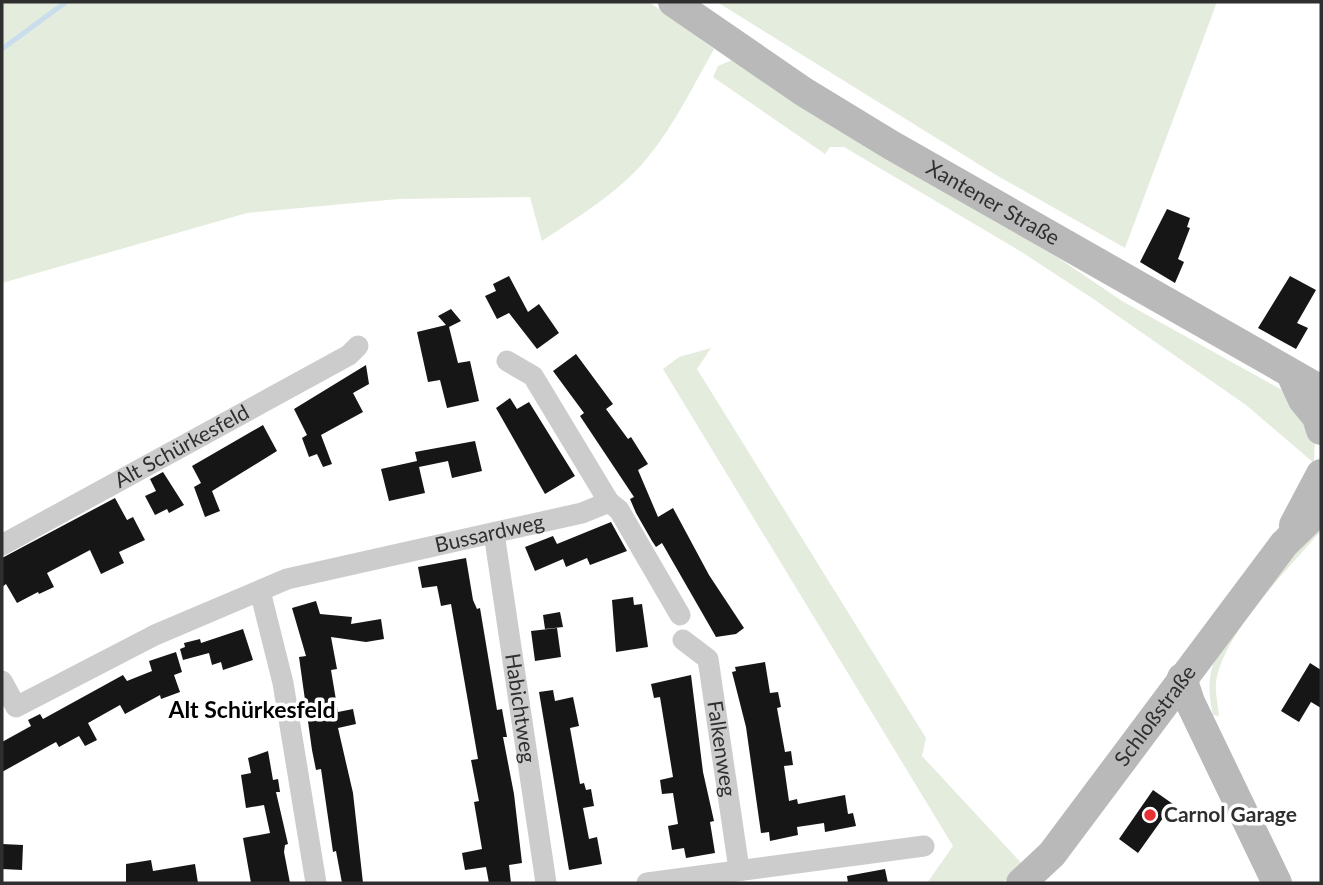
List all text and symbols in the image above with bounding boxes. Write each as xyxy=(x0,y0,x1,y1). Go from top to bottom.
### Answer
street label: Xantener Straße xyxy=(923,154,1065,249)
street label: Alt Schürkesfeld xyxy=(109,398,253,492)
street label: Bussardweg xyxy=(432,508,546,557)
street label: Habichtweg xyxy=(501,651,542,764)
street label: Schloßstraße xyxy=(1108,659,1200,770)
district label: Alt Schürkesfeld xyxy=(167,695,336,723)
street label: Falkenweg xyxy=(703,699,742,798)
place label: Carnol Garage xyxy=(1164,801,1297,826)
marker: Carnol Garage xyxy=(1142,807,1158,823)

